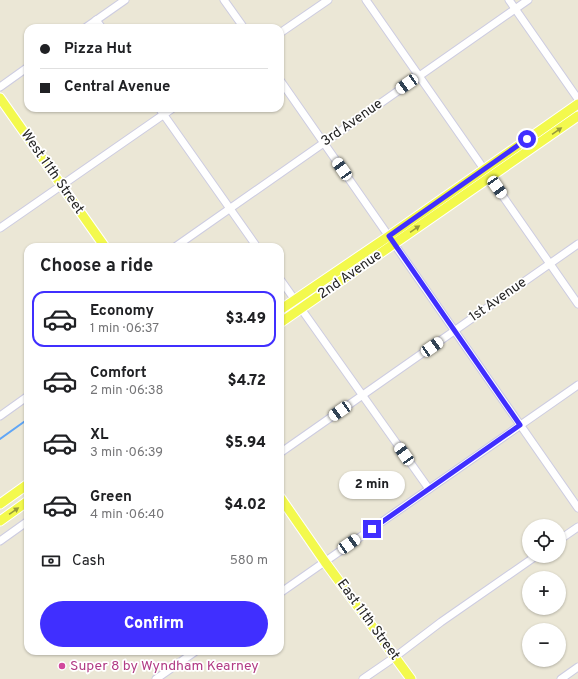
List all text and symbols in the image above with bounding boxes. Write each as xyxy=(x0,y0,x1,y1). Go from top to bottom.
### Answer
text: Pizza Hut xyxy=(64,40,132,59)
car xyxy=(394,72,420,96)
text: Central Avenue xyxy=(64,78,170,97)
street label: 3rd Avenue xyxy=(318,96,386,150)
street label: West 11th Street xyxy=(17,127,87,217)
one-way arrow xyxy=(551,127,562,135)
route start xyxy=(518,130,536,148)
car xyxy=(330,156,354,182)
car xyxy=(485,174,509,200)
one-way arrow xyxy=(410,225,421,233)
street label: 2nd Avenue xyxy=(315,247,385,303)
text: Choose a ride xyxy=(40,255,153,278)
street label: 1st Avenue xyxy=(466,274,530,326)
icon: car xyxy=(42,301,78,337)
text: Economy xyxy=(90,302,154,321)
text: $3.49 xyxy=(225,310,266,329)
text: 1 min · 06:37 xyxy=(90,321,159,337)
car xyxy=(419,335,445,359)
icon: car xyxy=(42,363,78,399)
text: Comfort xyxy=(90,364,147,383)
text: $4.72 xyxy=(228,372,266,391)
text: 2 min · 06:38 xyxy=(90,383,164,399)
car xyxy=(327,399,353,423)
icon: car xyxy=(42,425,78,461)
text: XL xyxy=(90,426,108,445)
text: $5.94 xyxy=(225,434,266,453)
car xyxy=(392,441,416,467)
text: 3 min · 06:39 xyxy=(90,445,163,461)
callout: 2 min xyxy=(339,471,405,499)
text: 2 min xyxy=(355,477,389,493)
icon: car xyxy=(42,487,78,523)
text: Green xyxy=(90,488,132,507)
text: $4.02 xyxy=(224,496,266,515)
one-way arrow xyxy=(9,507,19,515)
text: 4 min · 06:40 xyxy=(90,507,164,523)
map controls xyxy=(522,519,566,667)
button: locate xyxy=(522,519,566,563)
route end xyxy=(363,520,381,538)
car xyxy=(336,532,362,556)
icon: cash xyxy=(40,550,62,572)
text: Cash xyxy=(72,552,105,571)
text: 580 m xyxy=(230,553,268,569)
button: + xyxy=(522,571,566,615)
street label: East 11th Street xyxy=(333,576,403,664)
button: Confirm xyxy=(40,601,268,647)
button: − xyxy=(522,623,566,667)
place label: Super 8 by Wyndham Kearney xyxy=(70,658,259,675)
marker: Super 8 by Wyndham Kearney xyxy=(57,661,67,671)

